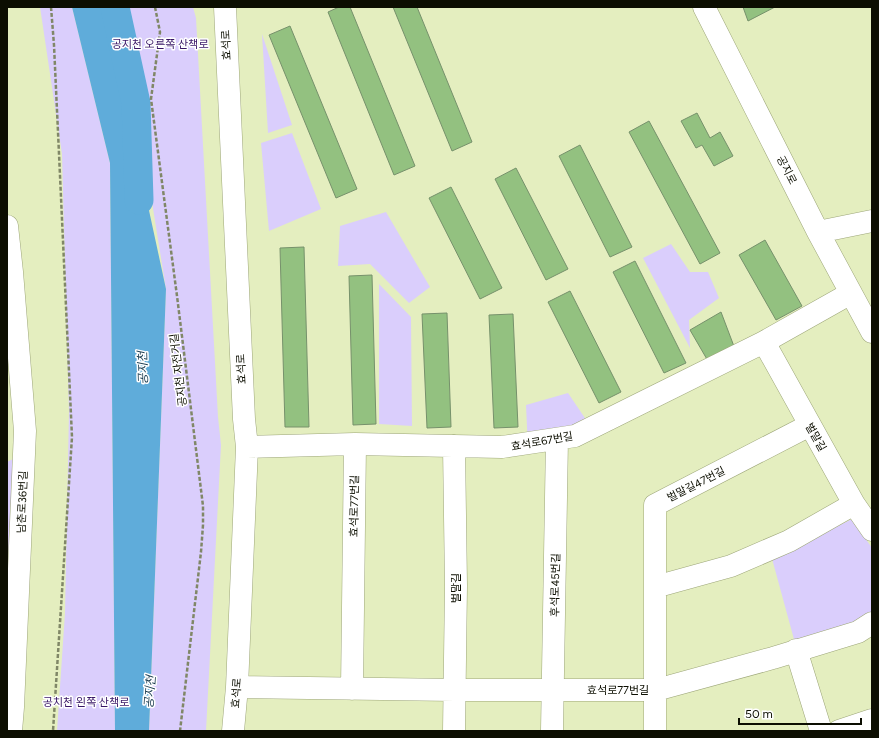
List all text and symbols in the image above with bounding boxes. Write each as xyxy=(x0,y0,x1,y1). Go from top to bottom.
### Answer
street label: 효석로 xyxy=(219,29,234,60)
park label: 공지천 오른쪽 산책로 xyxy=(112,38,208,51)
street label: 공지로 xyxy=(774,154,799,187)
street label: 공지천 자전거길 xyxy=(168,333,189,407)
water label: 공지천 xyxy=(135,349,151,385)
street label: 효석로 xyxy=(234,353,249,384)
street label: 벌말길 xyxy=(802,421,829,454)
street label: 효석로67번길 xyxy=(510,430,574,453)
street label: 벌말길47번길 xyxy=(665,464,727,505)
street label: 남춘로36번길 xyxy=(15,470,30,534)
street label: 효석로77번길 xyxy=(347,475,362,537)
street label: 후석로45번길 xyxy=(548,553,563,617)
street label: 벌말길 xyxy=(450,573,463,603)
water label: 공지천 xyxy=(142,673,158,709)
street label: 효석로 xyxy=(229,677,244,709)
street label: 효석로77번길 xyxy=(587,684,649,697)
park label: 공치천 왼쪽 산책로 xyxy=(43,696,129,709)
scale bar xyxy=(739,700,861,726)
text: 50 m xyxy=(745,707,773,721)

